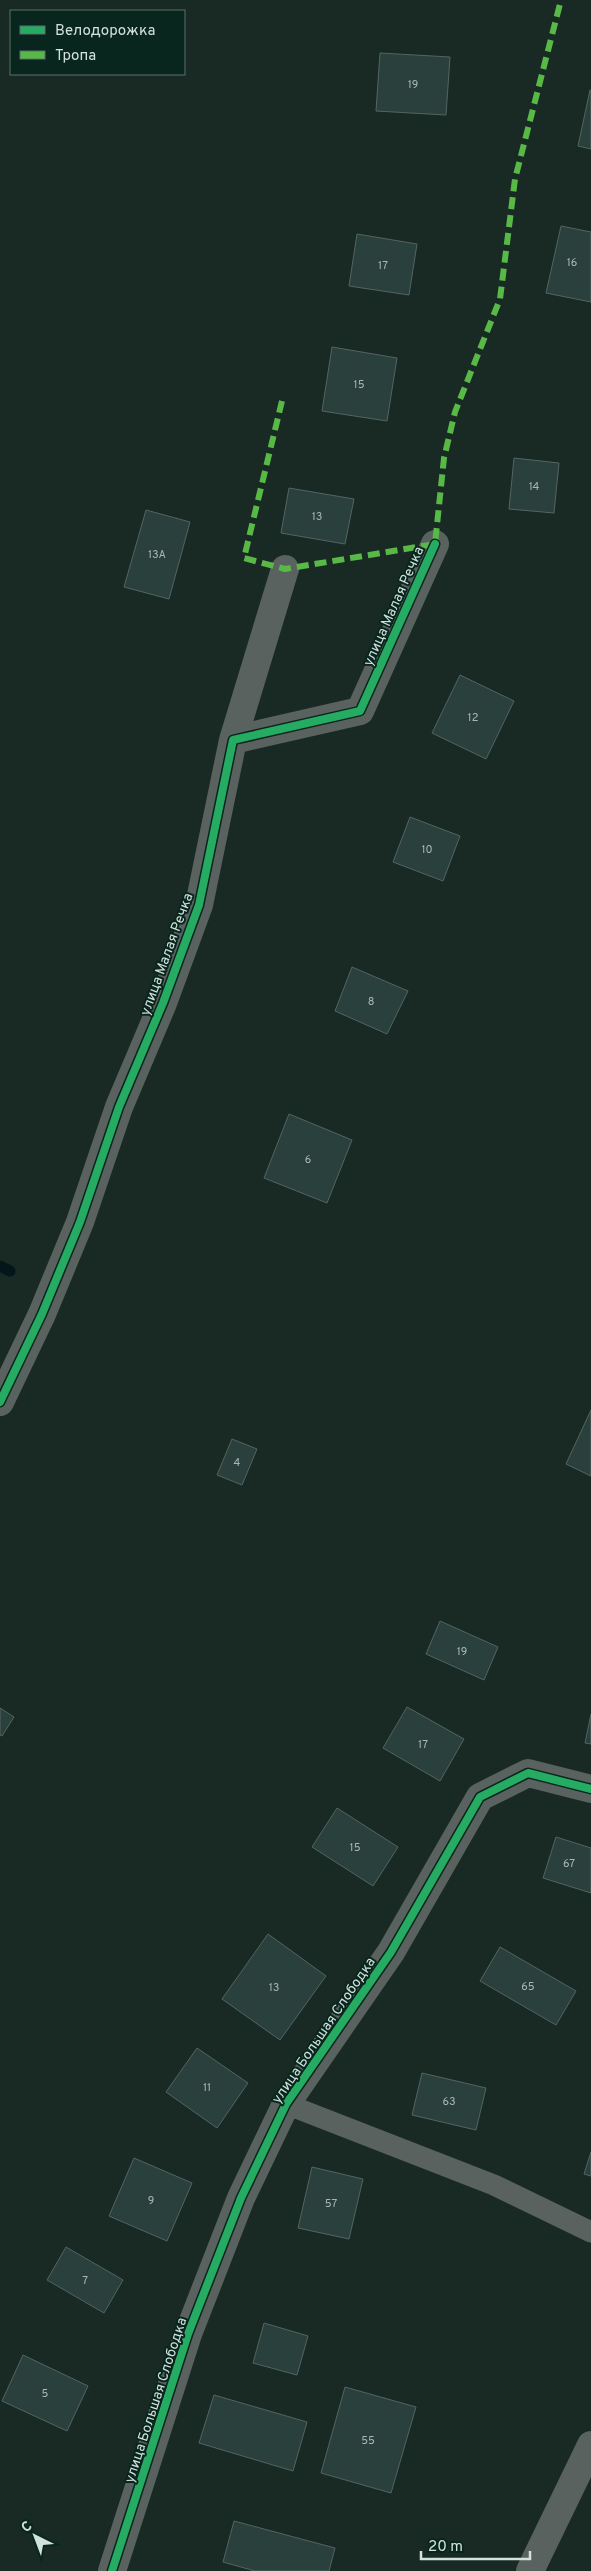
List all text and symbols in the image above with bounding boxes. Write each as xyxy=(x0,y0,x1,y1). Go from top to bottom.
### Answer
legend xyxy=(10,10,185,75)
text: Велодорожка xyxy=(55,22,155,41)
text: Тропа xyxy=(55,47,96,66)
house number: 19 xyxy=(408,78,418,92)
house number: 16 xyxy=(567,256,577,270)
house number: 17 xyxy=(378,259,388,273)
house number: 15 xyxy=(354,378,365,392)
house number: 14 xyxy=(529,480,540,494)
house number: 13 xyxy=(312,510,322,524)
street label: улица Малая Речка xyxy=(360,544,428,669)
house number: 13А xyxy=(148,548,166,562)
house number: 12 xyxy=(468,711,478,725)
house number: 10 xyxy=(421,843,433,857)
street label: улица Малая Речка xyxy=(137,891,197,1018)
house number: 8 xyxy=(368,995,374,1009)
house number: 6 xyxy=(305,1153,311,1167)
house number: 4 xyxy=(234,1456,241,1470)
house number: 19 xyxy=(457,1645,467,1659)
house number: 17 xyxy=(418,1738,428,1752)
house number: 15 xyxy=(350,1841,361,1855)
house number: 67 xyxy=(563,1857,575,1871)
street label: улица Большая Слободка xyxy=(269,1954,380,2107)
house number: 65 xyxy=(521,1980,535,1994)
house number: 13 xyxy=(269,1981,279,1995)
house number: 11 xyxy=(203,2081,211,2095)
house number: 63 xyxy=(442,2095,456,2109)
house number: 9 xyxy=(148,2194,154,2208)
house number: 57 xyxy=(325,2197,337,2211)
house number: 7 xyxy=(82,2274,88,2288)
street label: улица Большая Слободка xyxy=(122,2316,191,2485)
house number: 5 xyxy=(42,2387,49,2401)
house number: 55 xyxy=(361,2434,375,2448)
north arrow xyxy=(10,2511,60,2561)
text: С xyxy=(18,2518,36,2537)
scale bar xyxy=(421,2528,530,2560)
text: 20 m xyxy=(428,2538,463,2557)

